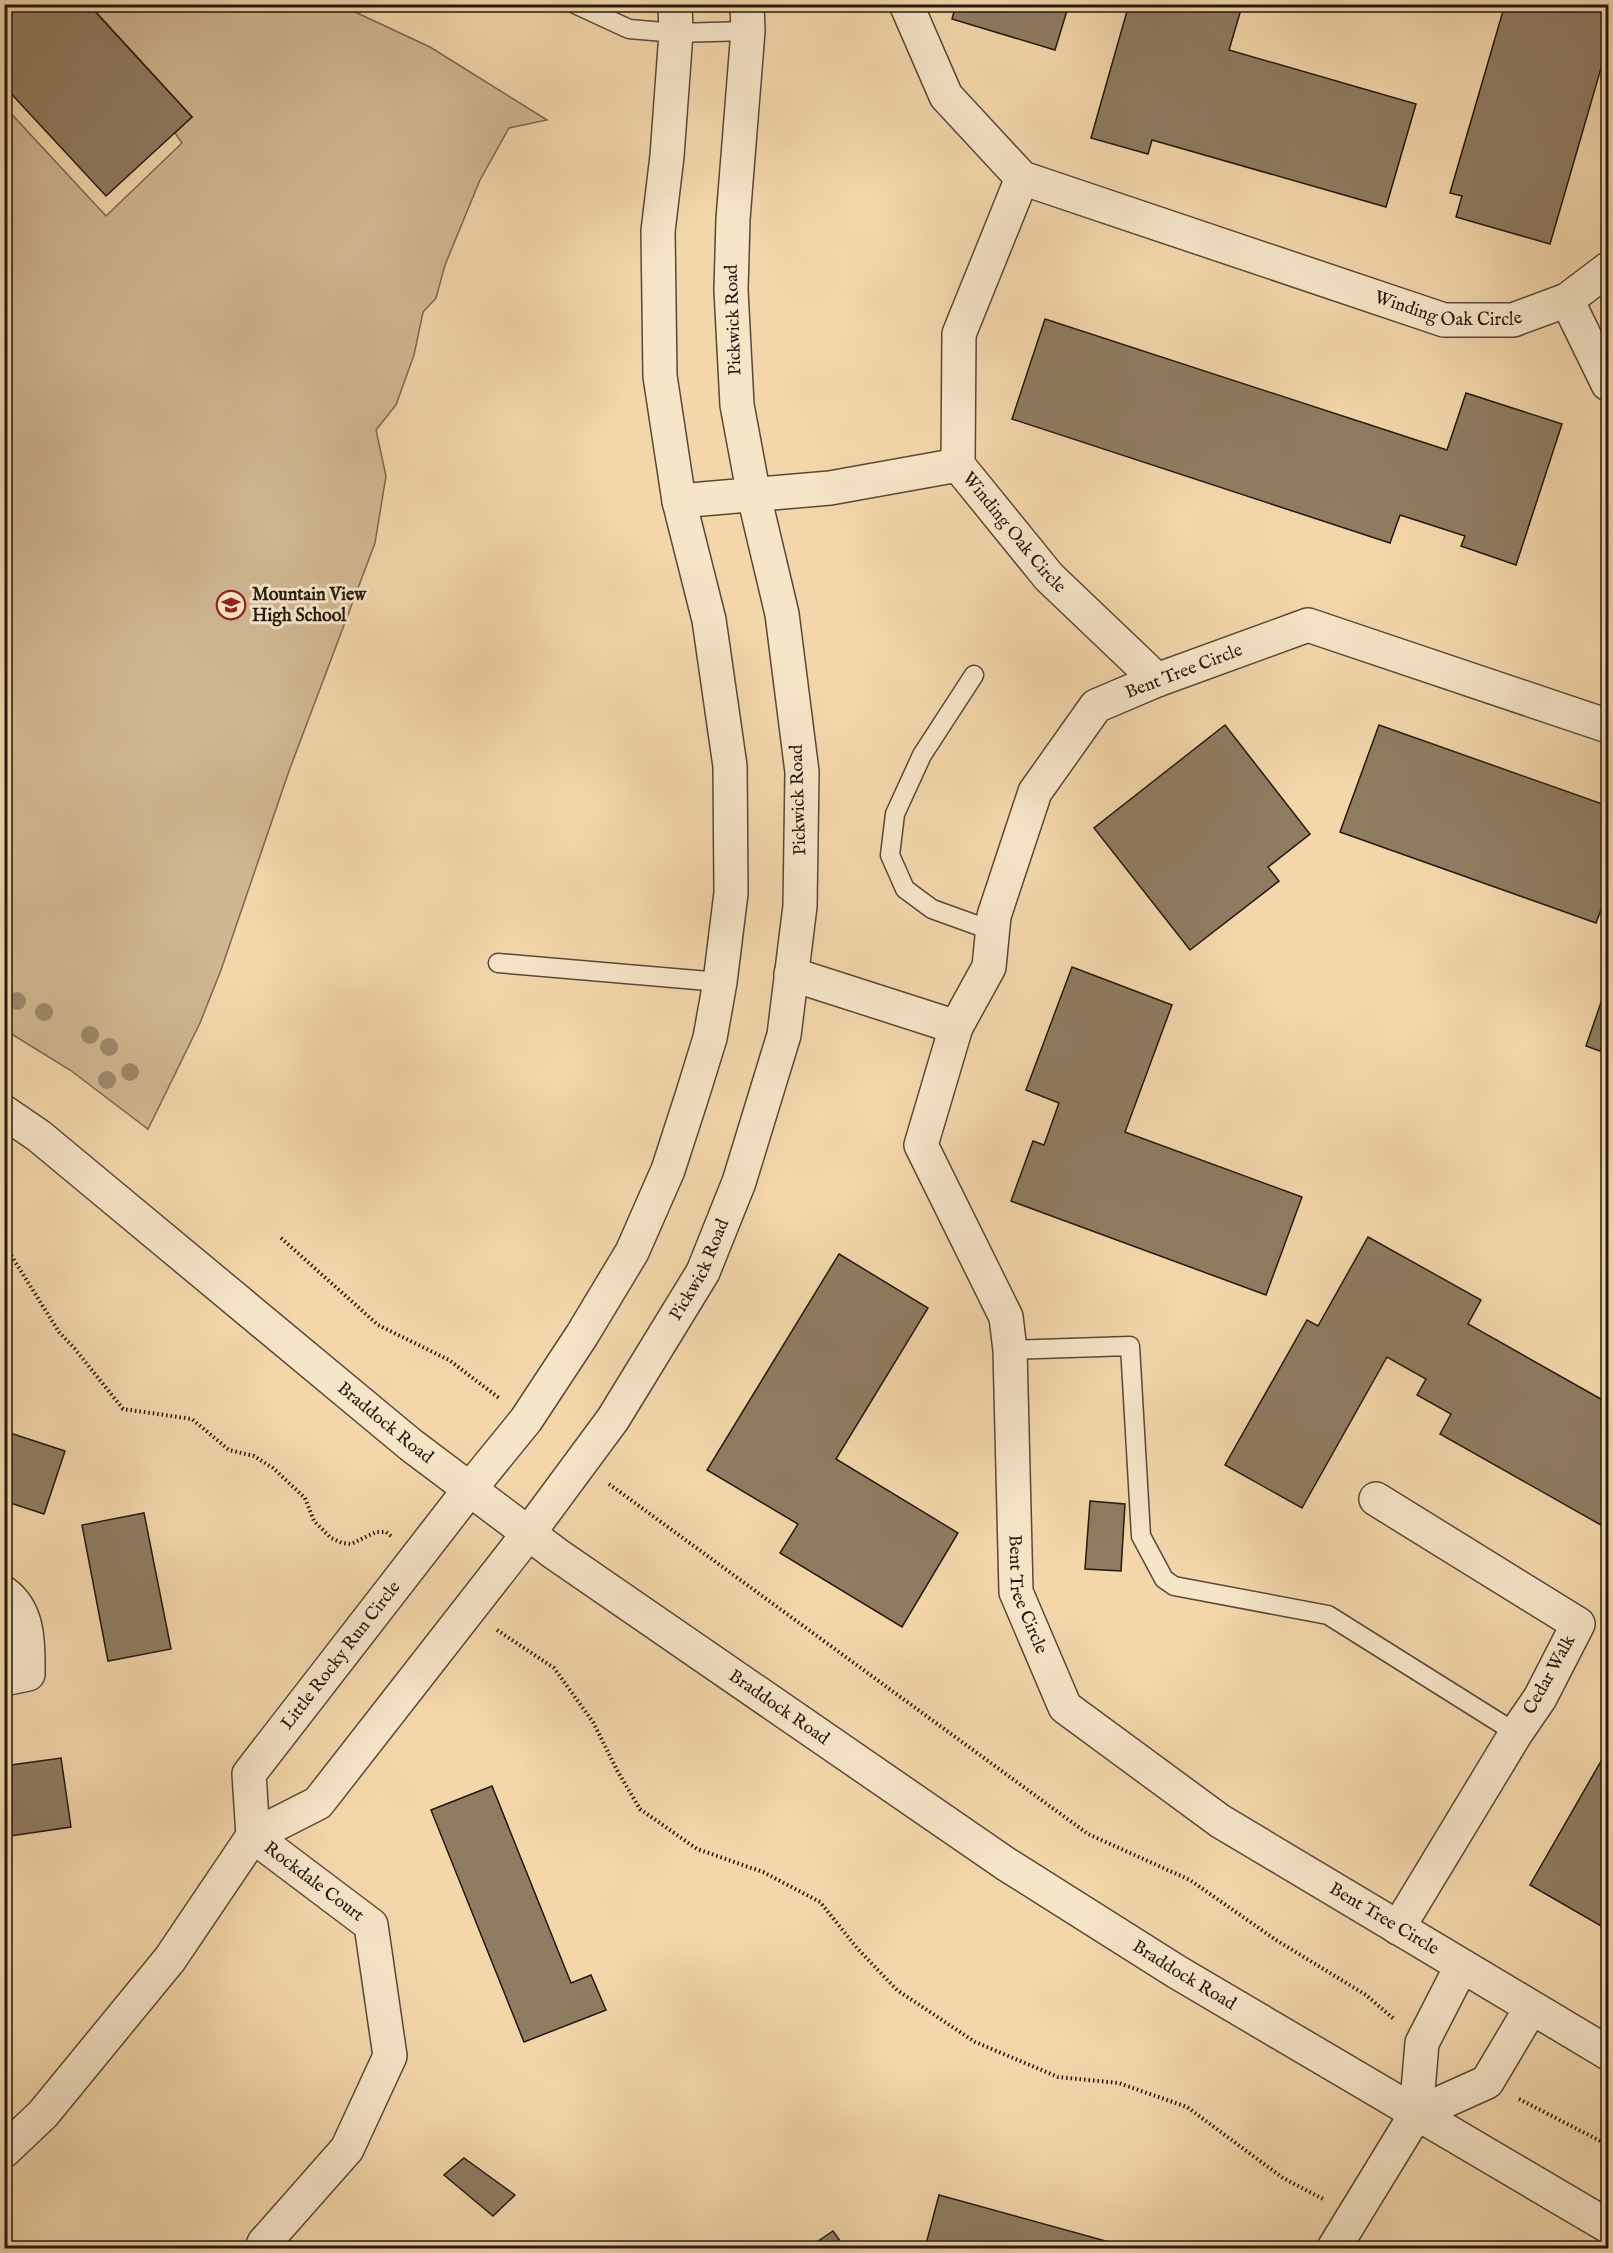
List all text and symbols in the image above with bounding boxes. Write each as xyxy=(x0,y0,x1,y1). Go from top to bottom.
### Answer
street label: Pickwick Road xyxy=(721,264,747,376)
street label: Winding Oak Circle xyxy=(1371,286,1525,332)
street label: Winding Oak Circle xyxy=(957,467,1071,598)
place label: Mountain View High School xyxy=(252,584,367,628)
school or university icon: Mountain View High School xyxy=(215,589,247,621)
street label: Bent Tree Circle xyxy=(1122,639,1246,705)
street label: Pickwick Road xyxy=(786,744,812,856)
street label: Pickwick Road xyxy=(665,1215,735,1325)
street label: Braddock Road xyxy=(332,1377,438,1469)
street label: Bent Tree Circle xyxy=(1003,1534,1053,1658)
street label: Little Rocky Run Circle xyxy=(276,1577,406,1735)
street label: Cedar Walk xyxy=(1519,1631,1581,1719)
street label: Braddock Road xyxy=(724,1665,834,1750)
street label: Rockdale Court xyxy=(259,1837,368,1927)
street label: Bent Tree Circle xyxy=(1325,1877,1443,1961)
street label: Braddock Road xyxy=(1128,1935,1240,2016)

